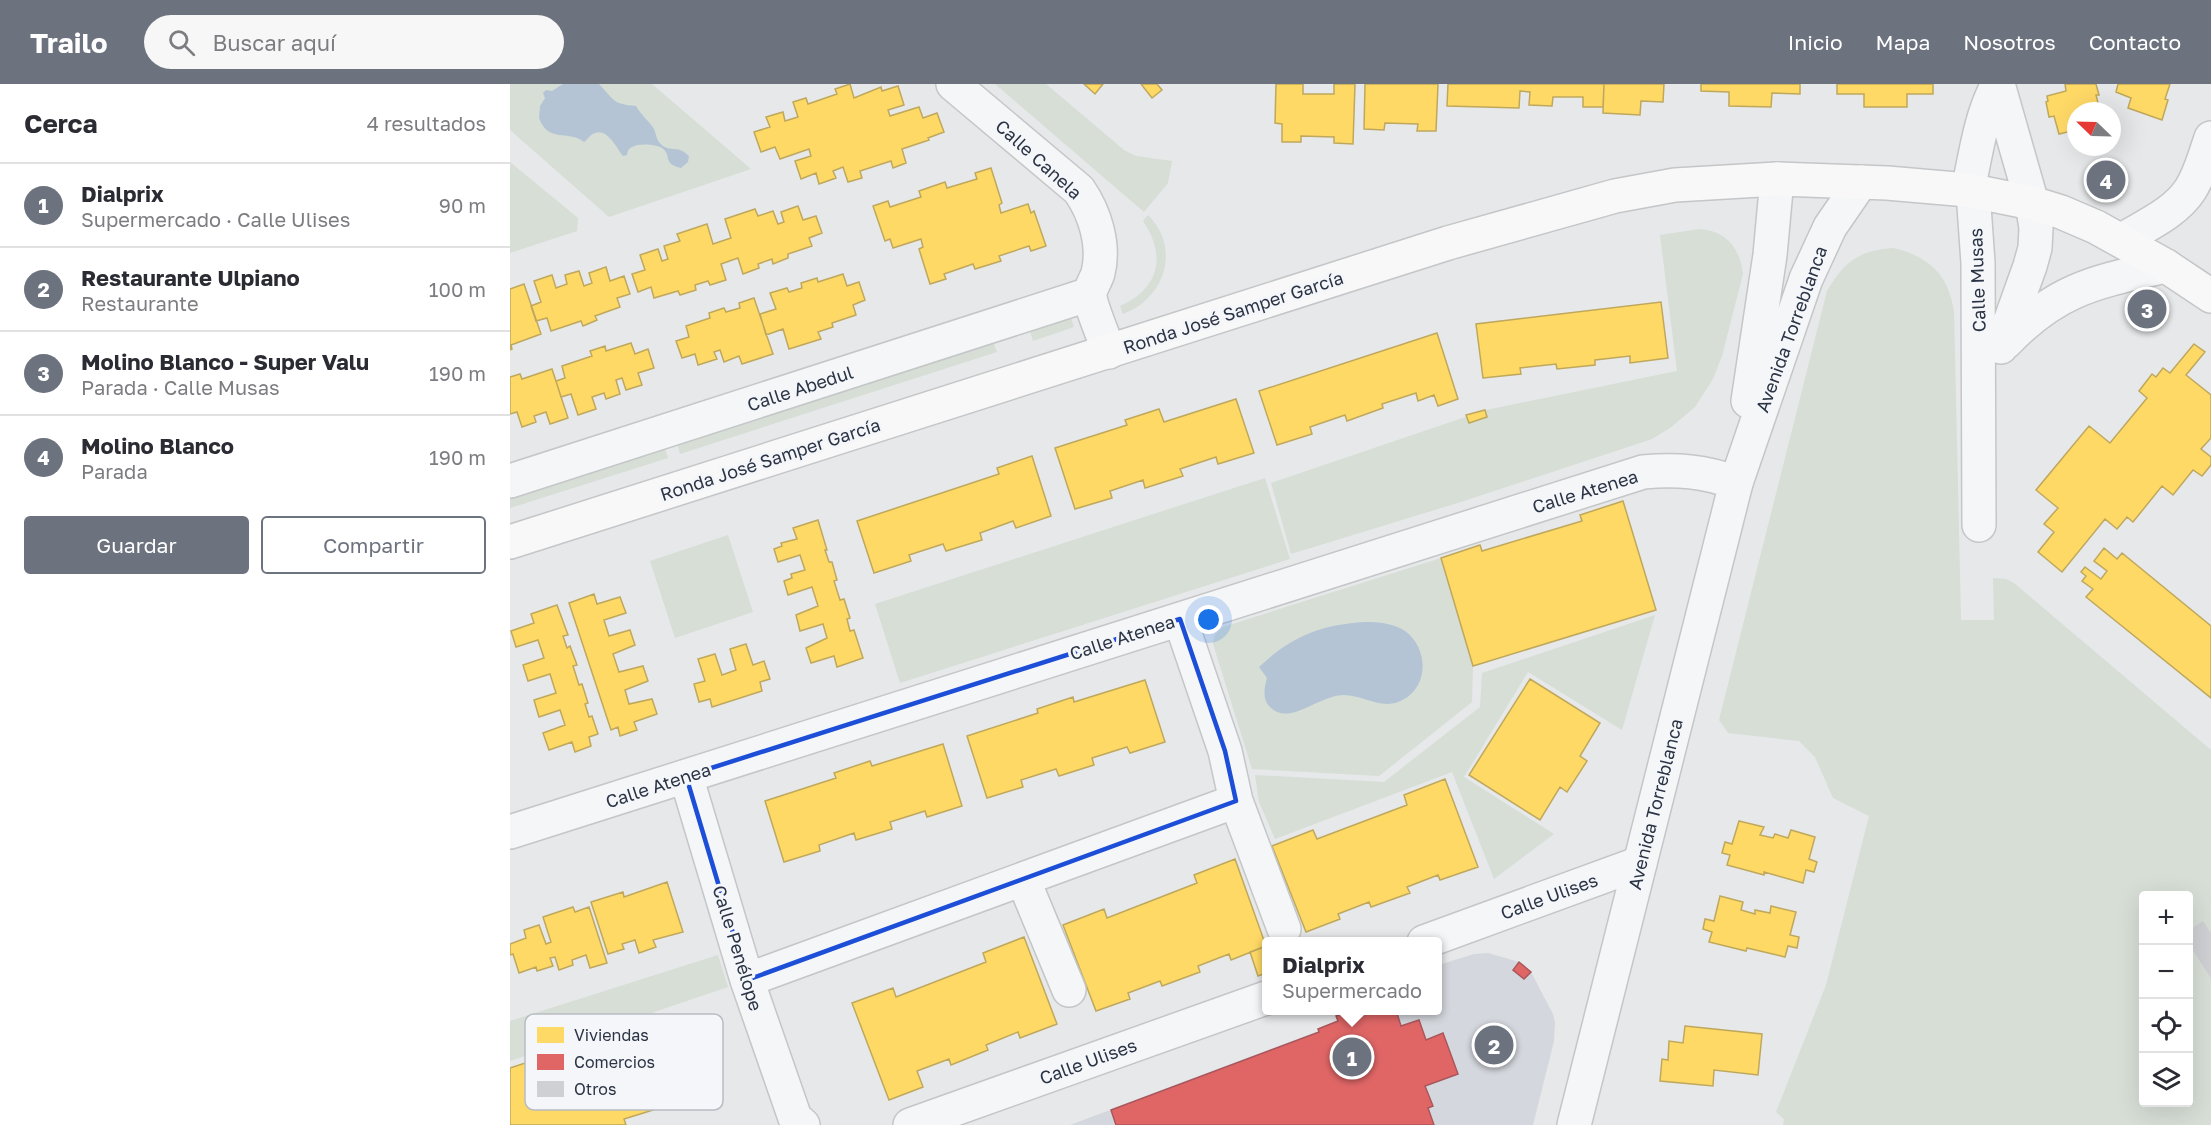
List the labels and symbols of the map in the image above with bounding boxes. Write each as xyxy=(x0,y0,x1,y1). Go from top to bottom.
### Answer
north arrow xyxy=(2067,102,2121,156)
street label: Calle Canela xyxy=(991,115,1087,203)
pin: 4 xyxy=(2086,158,2126,202)
street label: Calle Musas xyxy=(1964,227,1990,333)
street label: Avenida Torreblanca xyxy=(1751,243,1831,415)
street label: Ronda José Samper García xyxy=(1120,266,1346,358)
pin: 3 xyxy=(2128,286,2166,332)
street label: Calle Abedul xyxy=(744,360,856,415)
street label: Ronda José Samper García xyxy=(657,413,883,505)
street label: Calle Atenea xyxy=(1529,464,1641,518)
your location xyxy=(1194,605,1223,634)
street label: Calle Atenea xyxy=(1067,610,1177,664)
street label: Avenida Torreblanca xyxy=(1623,716,1687,892)
street label: Calle Atenea xyxy=(603,758,713,812)
street label: Calle Ulises xyxy=(1497,868,1601,924)
street label: Calle Penélope xyxy=(708,883,768,1013)
legend xyxy=(525,1014,723,1110)
pin: 2 xyxy=(1474,1022,1514,1068)
text: Viviendas xyxy=(574,1025,649,1045)
street label: Calle Ulises xyxy=(1036,1033,1140,1089)
pin: 1 xyxy=(1332,1034,1372,1080)
text: Comercios xyxy=(574,1052,655,1072)
text: Otros xyxy=(574,1079,616,1099)

